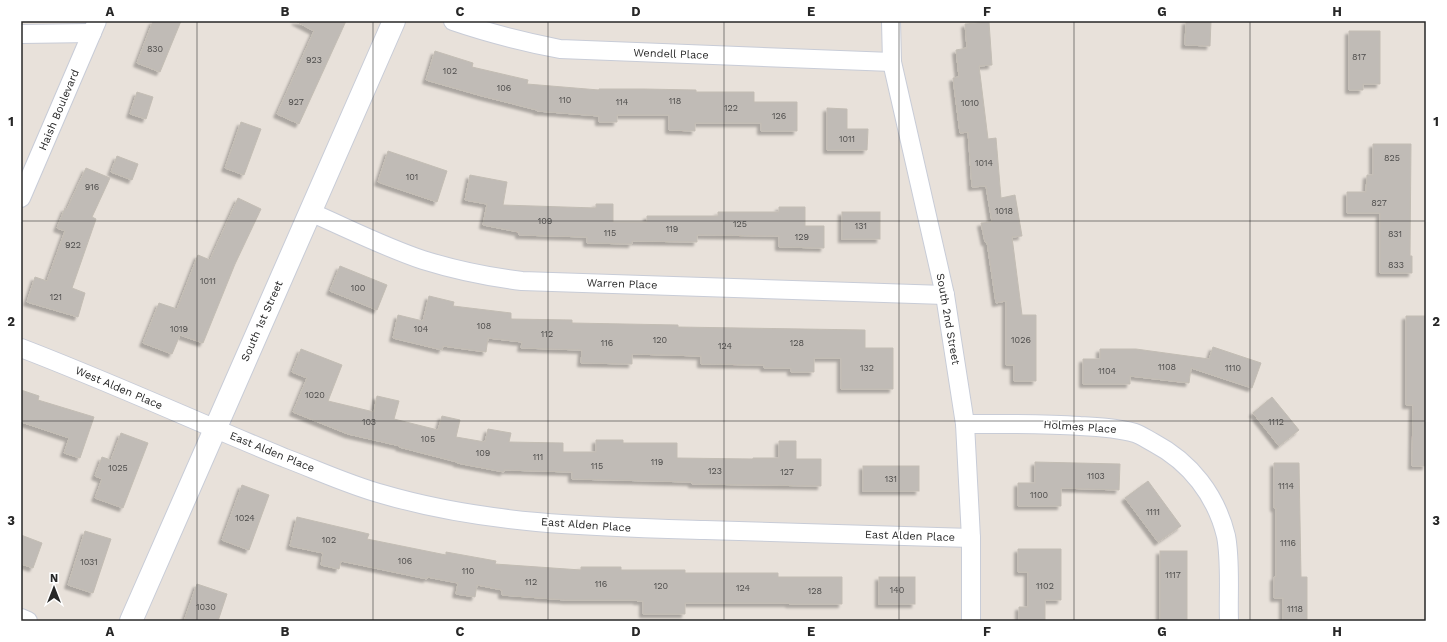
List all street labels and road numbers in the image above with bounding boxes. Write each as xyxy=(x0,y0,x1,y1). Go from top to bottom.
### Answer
street label: Wendell Place xyxy=(633,46,709,62)
street label: Haish Boulevard xyxy=(36,68,82,152)
street label: South 2nd Street xyxy=(934,272,963,366)
street label: Warren Place xyxy=(586,276,658,292)
street label: South 1st Street xyxy=(238,278,286,363)
street label: West Alden Place xyxy=(73,364,165,412)
street label: Holmes Place xyxy=(1043,418,1117,436)
street label: East Alden Place xyxy=(228,429,316,475)
street label: East Alden Place xyxy=(541,515,631,535)
street label: East Alden Place xyxy=(865,528,955,544)

